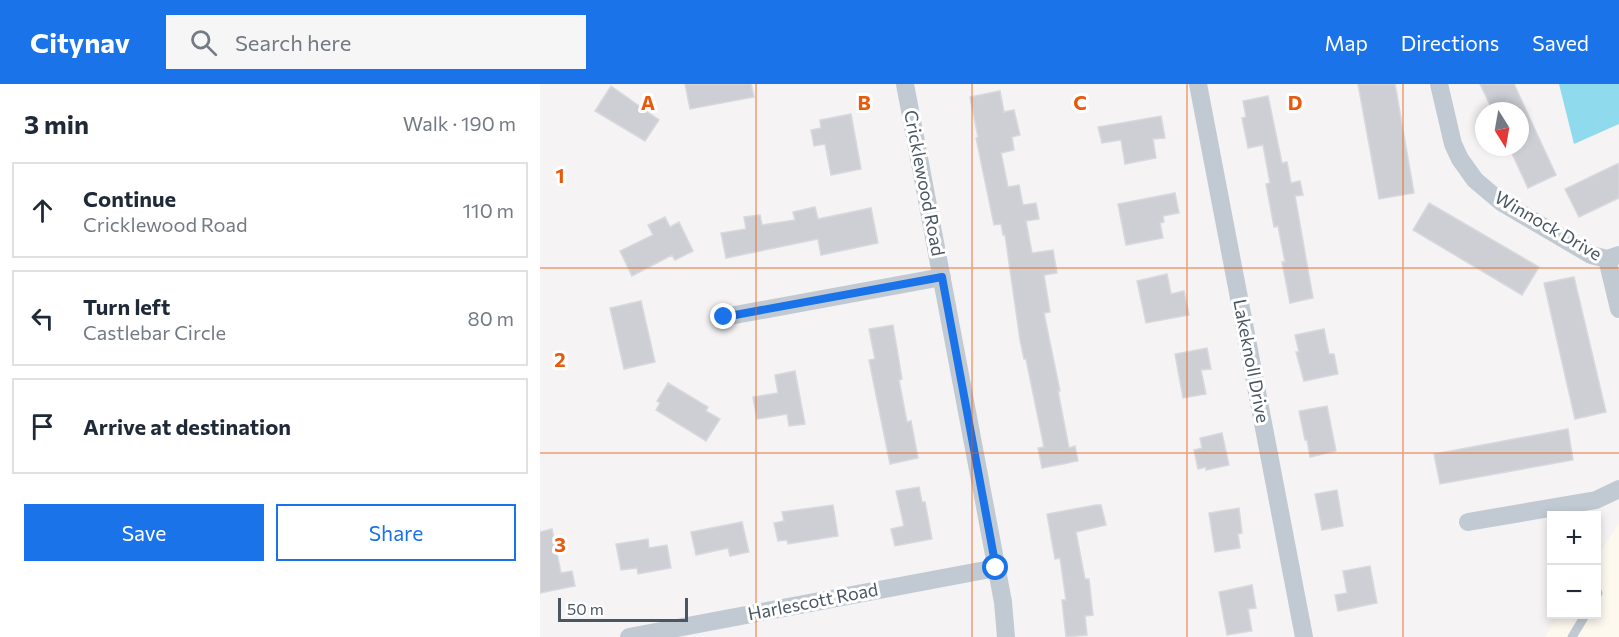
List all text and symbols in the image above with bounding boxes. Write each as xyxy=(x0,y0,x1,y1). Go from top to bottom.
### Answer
search box xyxy=(166,15,586,69)
text: Citynav xyxy=(30,25,130,59)
icon: search xyxy=(187,26,220,59)
text: Search here xyxy=(235,29,351,56)
text: Map xyxy=(1325,30,1368,55)
text: Directions xyxy=(1401,30,1499,55)
text: Saved xyxy=(1532,30,1589,55)
text: A xyxy=(641,90,655,114)
text: B xyxy=(857,90,871,114)
text: C xyxy=(1073,90,1087,114)
text: D xyxy=(1288,90,1302,114)
north arrow xyxy=(1475,102,1529,156)
text: 3 min xyxy=(24,108,89,139)
street label: Cricklewood Road xyxy=(900,108,950,258)
text: Walk · 190 m xyxy=(403,111,516,135)
text: 1 xyxy=(555,163,565,187)
text: Continue xyxy=(83,185,176,212)
street label: Winnock Drive xyxy=(1491,186,1606,265)
icon: ahead xyxy=(26,194,59,227)
text: 110 m xyxy=(463,198,514,222)
text: Cricklewood Road xyxy=(83,212,248,236)
text: Turn left xyxy=(83,293,170,320)
street label: Lakeknoll Drive xyxy=(1229,297,1275,424)
icon: left xyxy=(26,302,59,335)
route end xyxy=(710,303,736,329)
text: 80 m xyxy=(468,306,514,330)
text: Castlebar Circle xyxy=(83,320,226,344)
text: 2 xyxy=(554,347,566,371)
icon: arrive xyxy=(26,410,59,443)
text: Arrive at destination xyxy=(83,413,291,440)
button: Save xyxy=(24,504,264,561)
button: Share xyxy=(276,504,516,561)
map controls xyxy=(1547,511,1601,619)
button: + xyxy=(1547,511,1601,565)
text: 3 xyxy=(554,532,566,556)
route start xyxy=(982,554,1008,580)
button: − xyxy=(1547,565,1601,619)
street label: Harlescott Road xyxy=(746,578,880,624)
scale bar xyxy=(558,595,688,622)
text: 50 m xyxy=(567,599,604,618)

